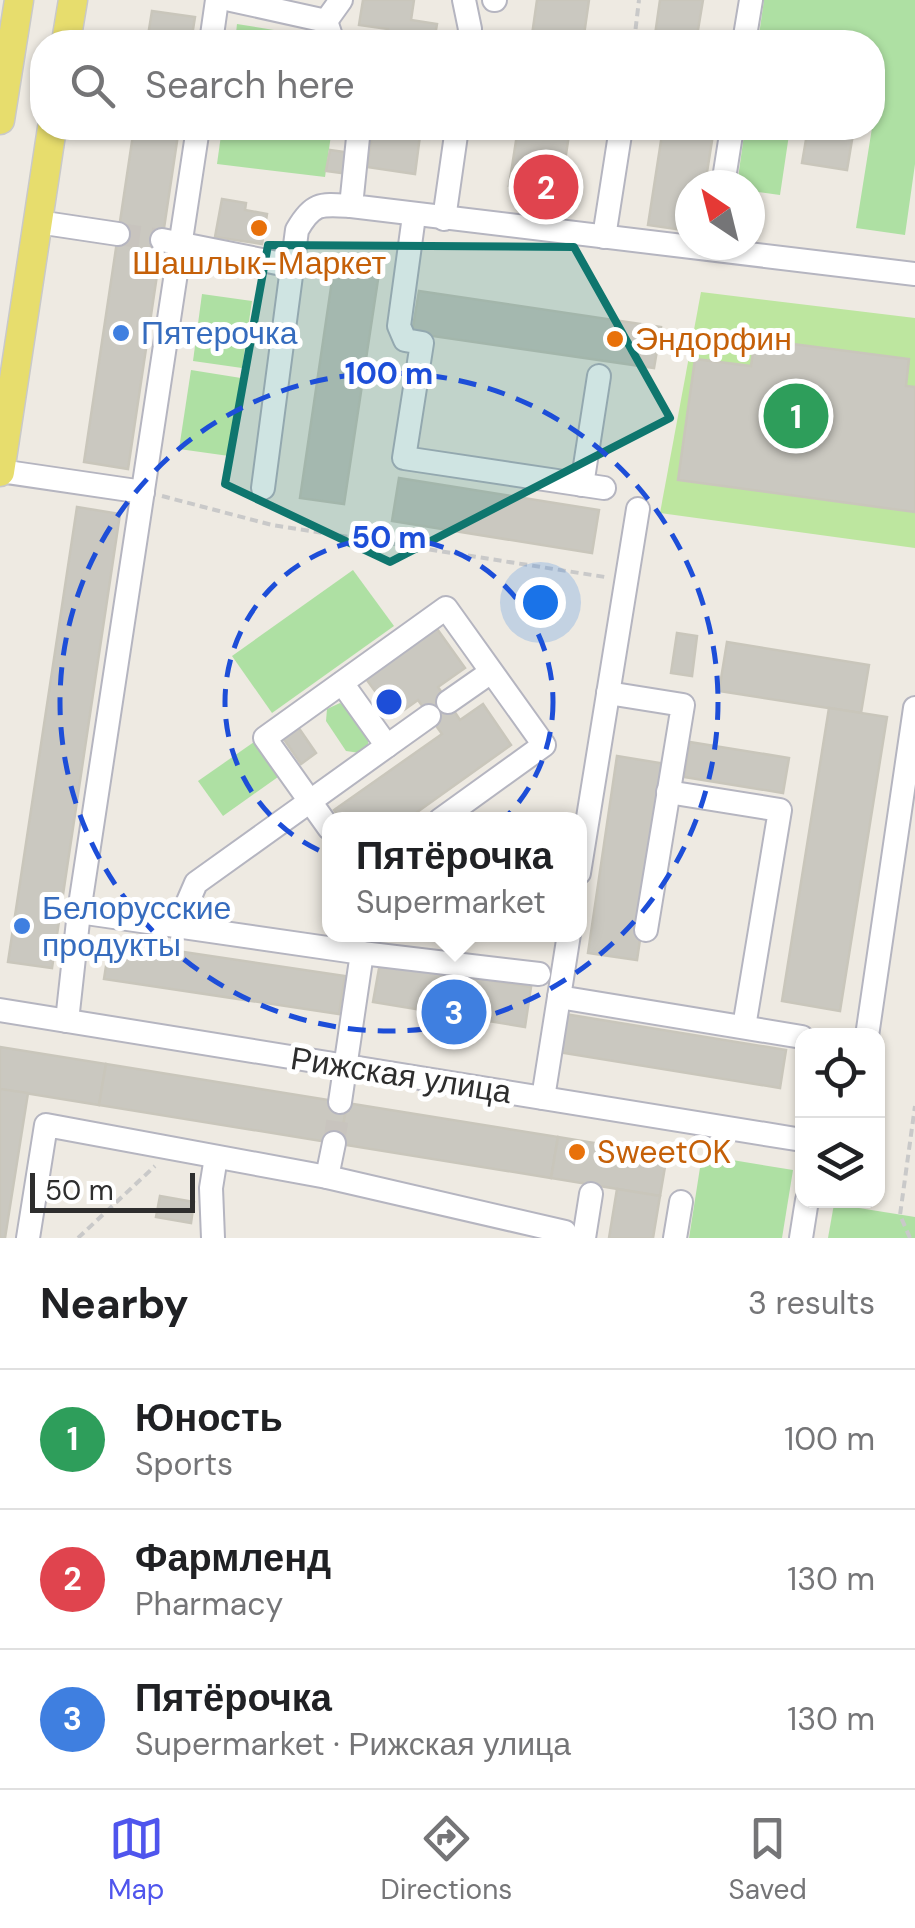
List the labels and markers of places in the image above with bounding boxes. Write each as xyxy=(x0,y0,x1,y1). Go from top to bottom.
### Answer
pin: 2 xyxy=(514,150,578,224)
marker: Шашлык-Маркет xyxy=(248,217,270,239)
place label: Шашлык-Маркет xyxy=(132,242,386,284)
place label: Пятерочка xyxy=(141,312,298,354)
place label: Эндорфин xyxy=(635,318,792,360)
marker: Пятерочка xyxy=(110,322,132,344)
marker: Эндорфин xyxy=(604,328,626,350)
pin: 1 xyxy=(764,378,828,454)
centre of rings xyxy=(371,684,407,720)
place label: Белорусские продукты xyxy=(42,887,231,966)
marker: Белорусские продукты xyxy=(11,915,33,937)
pin: 3 xyxy=(422,974,486,1050)
place label: SweetOK xyxy=(597,1131,731,1173)
marker: SweetOK xyxy=(566,1141,588,1163)

